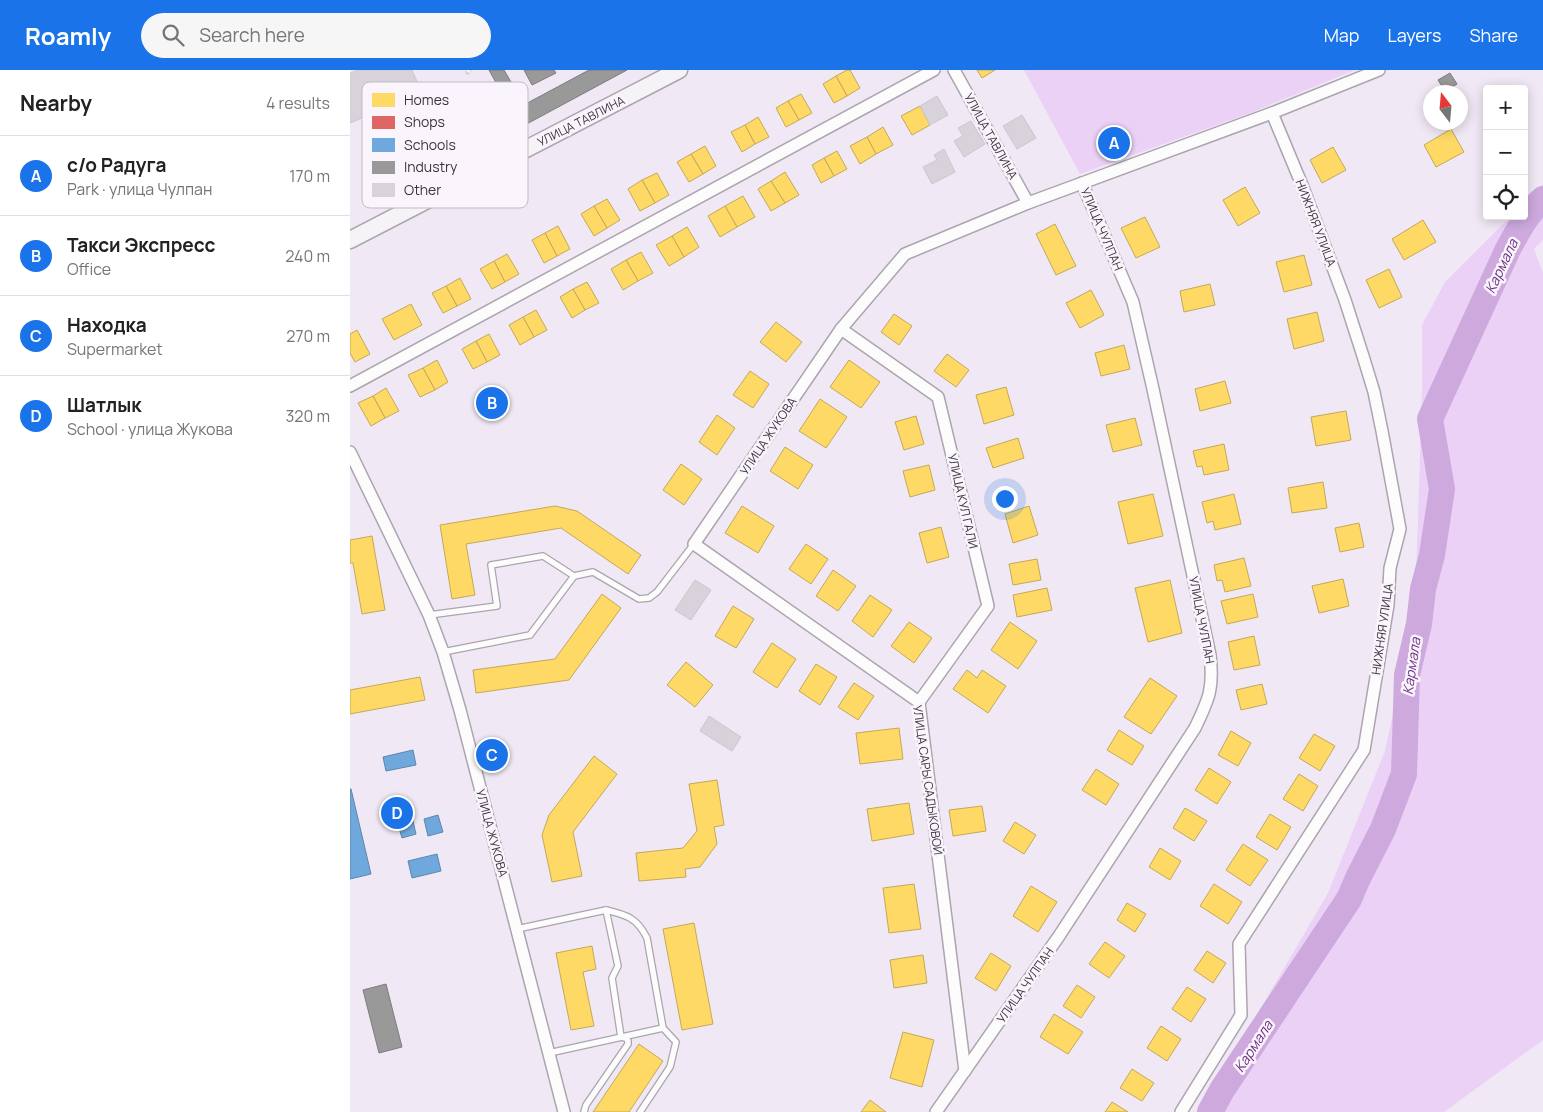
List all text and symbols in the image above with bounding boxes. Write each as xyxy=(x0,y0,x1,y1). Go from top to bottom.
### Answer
search box xyxy=(141,13,491,58)
text: Roamly xyxy=(25,19,111,52)
icon: search xyxy=(159,21,187,49)
text: Search here xyxy=(199,22,305,48)
text: Map xyxy=(1324,23,1359,47)
text: Layers xyxy=(1387,23,1441,47)
text: Share xyxy=(1469,23,1518,47)
legend xyxy=(362,82,528,208)
north arrow xyxy=(1423,85,1468,130)
map controls xyxy=(1483,85,1528,220)
button: + xyxy=(1483,85,1528,130)
text: Nearby xyxy=(20,89,92,117)
text: Homes xyxy=(404,90,449,109)
street label: УЛИЦА ТАВЛИНА xyxy=(960,90,1022,183)
street label: УЛИЦА ТАВЛИНА xyxy=(534,91,628,150)
text: 4 results xyxy=(266,92,330,114)
text: Shops xyxy=(404,112,445,131)
pin: A xyxy=(1098,124,1130,162)
button: − xyxy=(1483,130,1528,175)
text: Schools xyxy=(404,135,456,154)
text: с/о Радуга xyxy=(67,152,166,178)
text: Industry xyxy=(404,157,458,176)
text: A xyxy=(31,165,41,187)
text: 170 m xyxy=(289,165,330,187)
button: locate xyxy=(1483,175,1528,220)
street label: НИЖНЯЯ УЛИЦА xyxy=(1292,177,1341,270)
text: Park · улица Чулпан xyxy=(67,178,212,200)
text: Other xyxy=(404,180,441,199)
street label: УЛИЦА ЧУЛПАН xyxy=(1077,185,1127,273)
text: Такси Экспресс xyxy=(67,232,215,258)
water label: Кармала xyxy=(1480,235,1522,296)
text: B xyxy=(31,245,41,267)
text: 240 m xyxy=(285,245,330,267)
text: Office xyxy=(67,258,111,280)
text: Находка xyxy=(67,312,147,338)
text: C xyxy=(30,325,42,347)
text: 270 m xyxy=(286,325,330,347)
text: Supermarket xyxy=(67,338,163,360)
pin: B xyxy=(476,384,508,422)
text: Шатлык xyxy=(67,392,142,418)
street label: УЛИЦА ЖУКОВА xyxy=(736,393,801,478)
text: D xyxy=(30,405,42,427)
text: 320 m xyxy=(286,405,330,427)
text: School · улица Жукова xyxy=(67,418,233,440)
street label: УЛИЦА КУЛ ГАЛИ xyxy=(944,452,982,550)
your location xyxy=(992,486,1018,512)
street label: УЛИЦА ЧУЛПАН xyxy=(1185,575,1219,665)
street label: НИЖНЯЯ УЛИЦА xyxy=(1367,582,1397,676)
water label: Кармала xyxy=(1398,635,1425,696)
street label: УЛИЦА САРЫ САДЫКОВОЙ xyxy=(909,704,947,856)
pin: C xyxy=(476,736,508,774)
street label: УЛИЦА ЖУКОВА xyxy=(472,787,512,879)
pin: D xyxy=(381,794,413,832)
street label: УЛИЦА ЧУЛПАН xyxy=(993,944,1057,1026)
water label: Кармала xyxy=(1229,1016,1277,1075)

